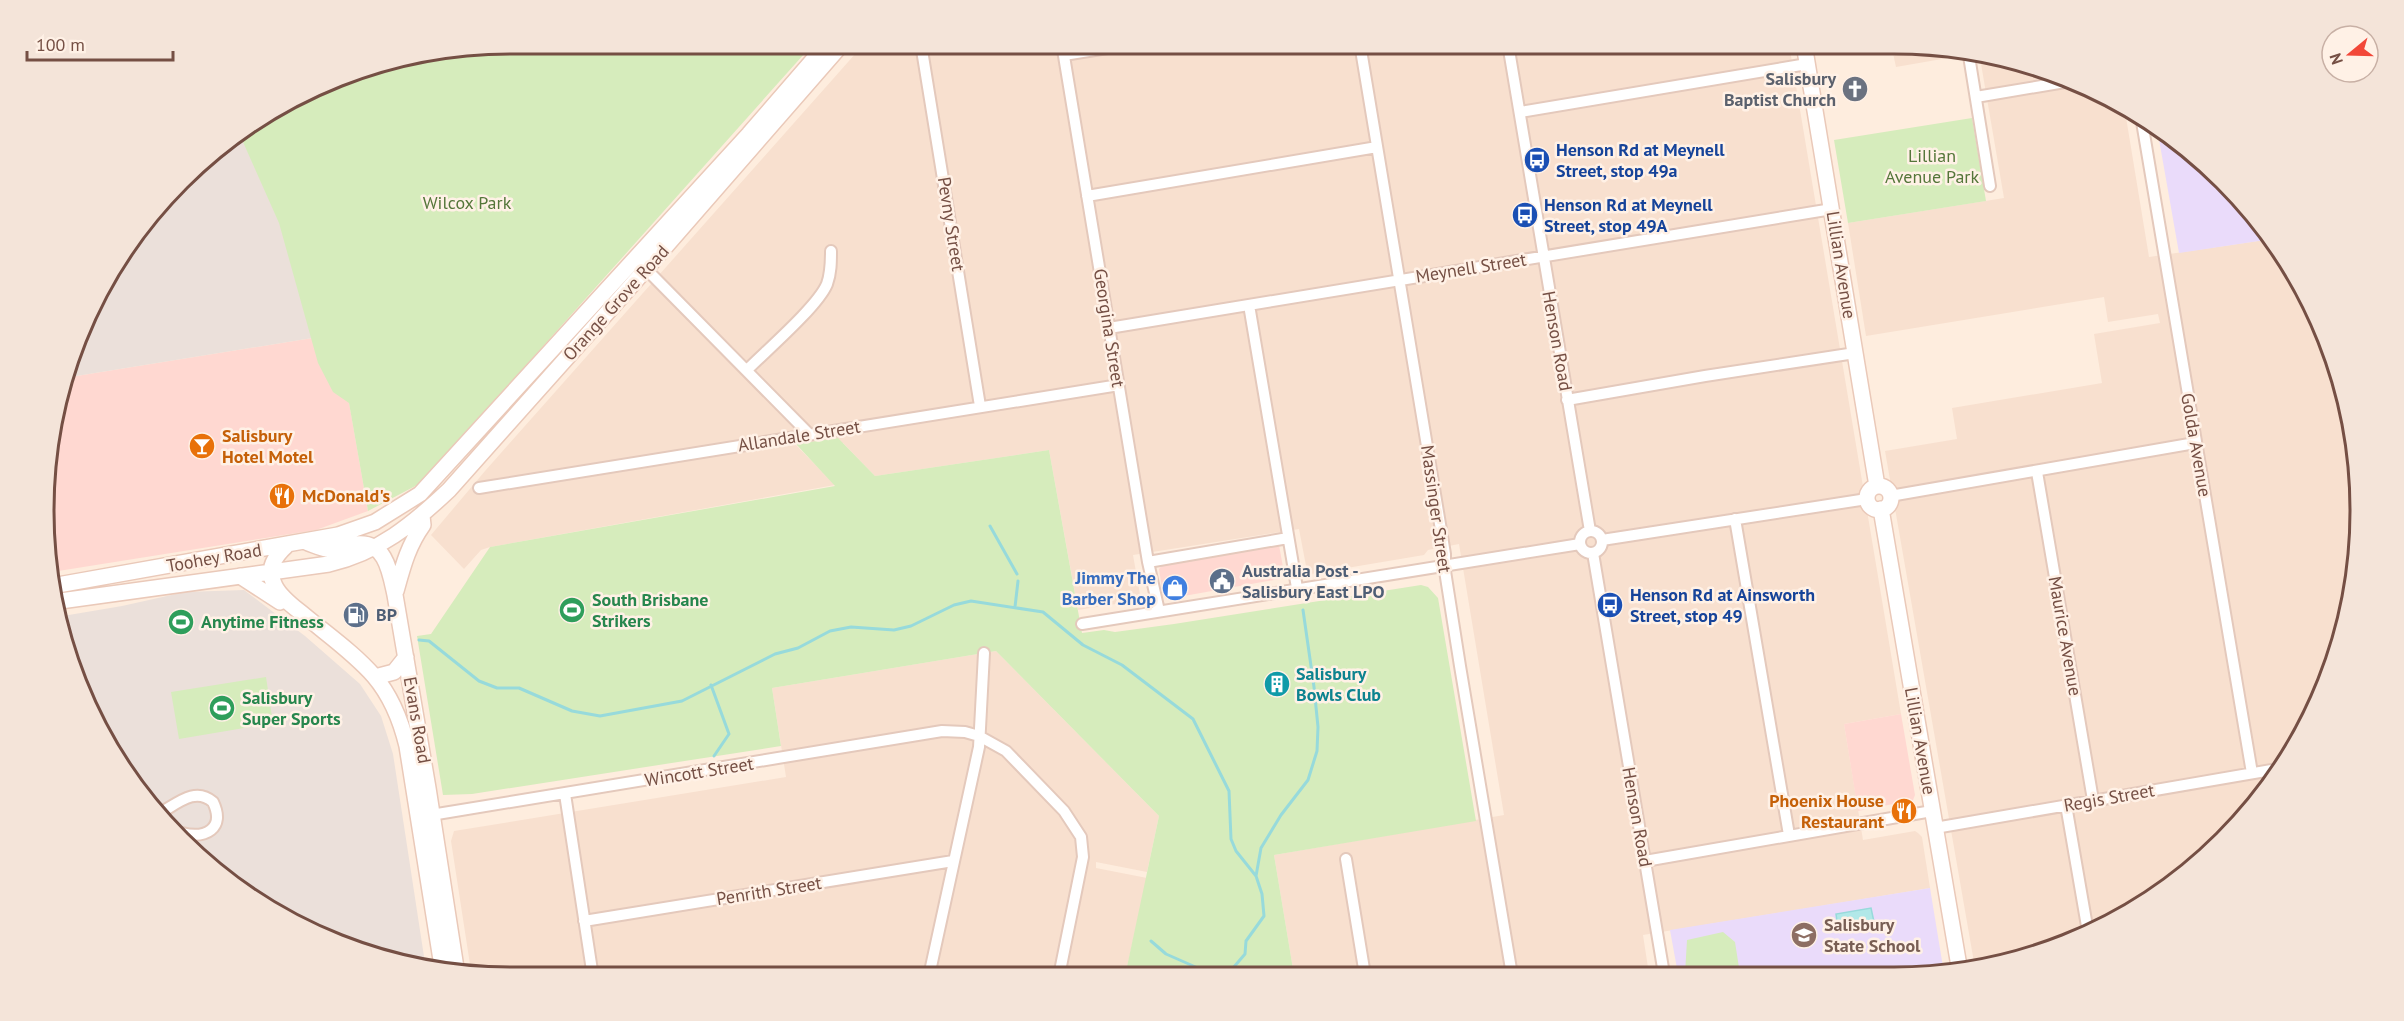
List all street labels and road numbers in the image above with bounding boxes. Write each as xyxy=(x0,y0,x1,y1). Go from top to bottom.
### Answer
street label: Pevny Street xyxy=(933,175,970,273)
street label: Lillian Avenue xyxy=(1822,209,1861,320)
street label: Orange Grove Road xyxy=(558,240,674,365)
street label: Meynell Street xyxy=(1414,247,1528,288)
street label: Georgina Street xyxy=(1089,267,1130,389)
street label: Henson Road xyxy=(1537,289,1578,393)
street label: Golda Avenue xyxy=(2176,391,2217,499)
street label: Allandale Street xyxy=(736,414,862,457)
street label: Massinger Street xyxy=(1416,444,1457,574)
street label: Toohey Road xyxy=(165,538,263,577)
street label: Maurice Avenue xyxy=(2044,574,2087,698)
street label: Evans Road xyxy=(399,675,436,765)
street label: Lillian Avenue xyxy=(1900,685,1941,796)
street label: Wincott Street xyxy=(643,752,755,791)
street label: Henson Road xyxy=(1617,765,1658,869)
street label: Regis Street xyxy=(2062,778,2156,817)
street label: Penrith Street xyxy=(715,871,823,910)

